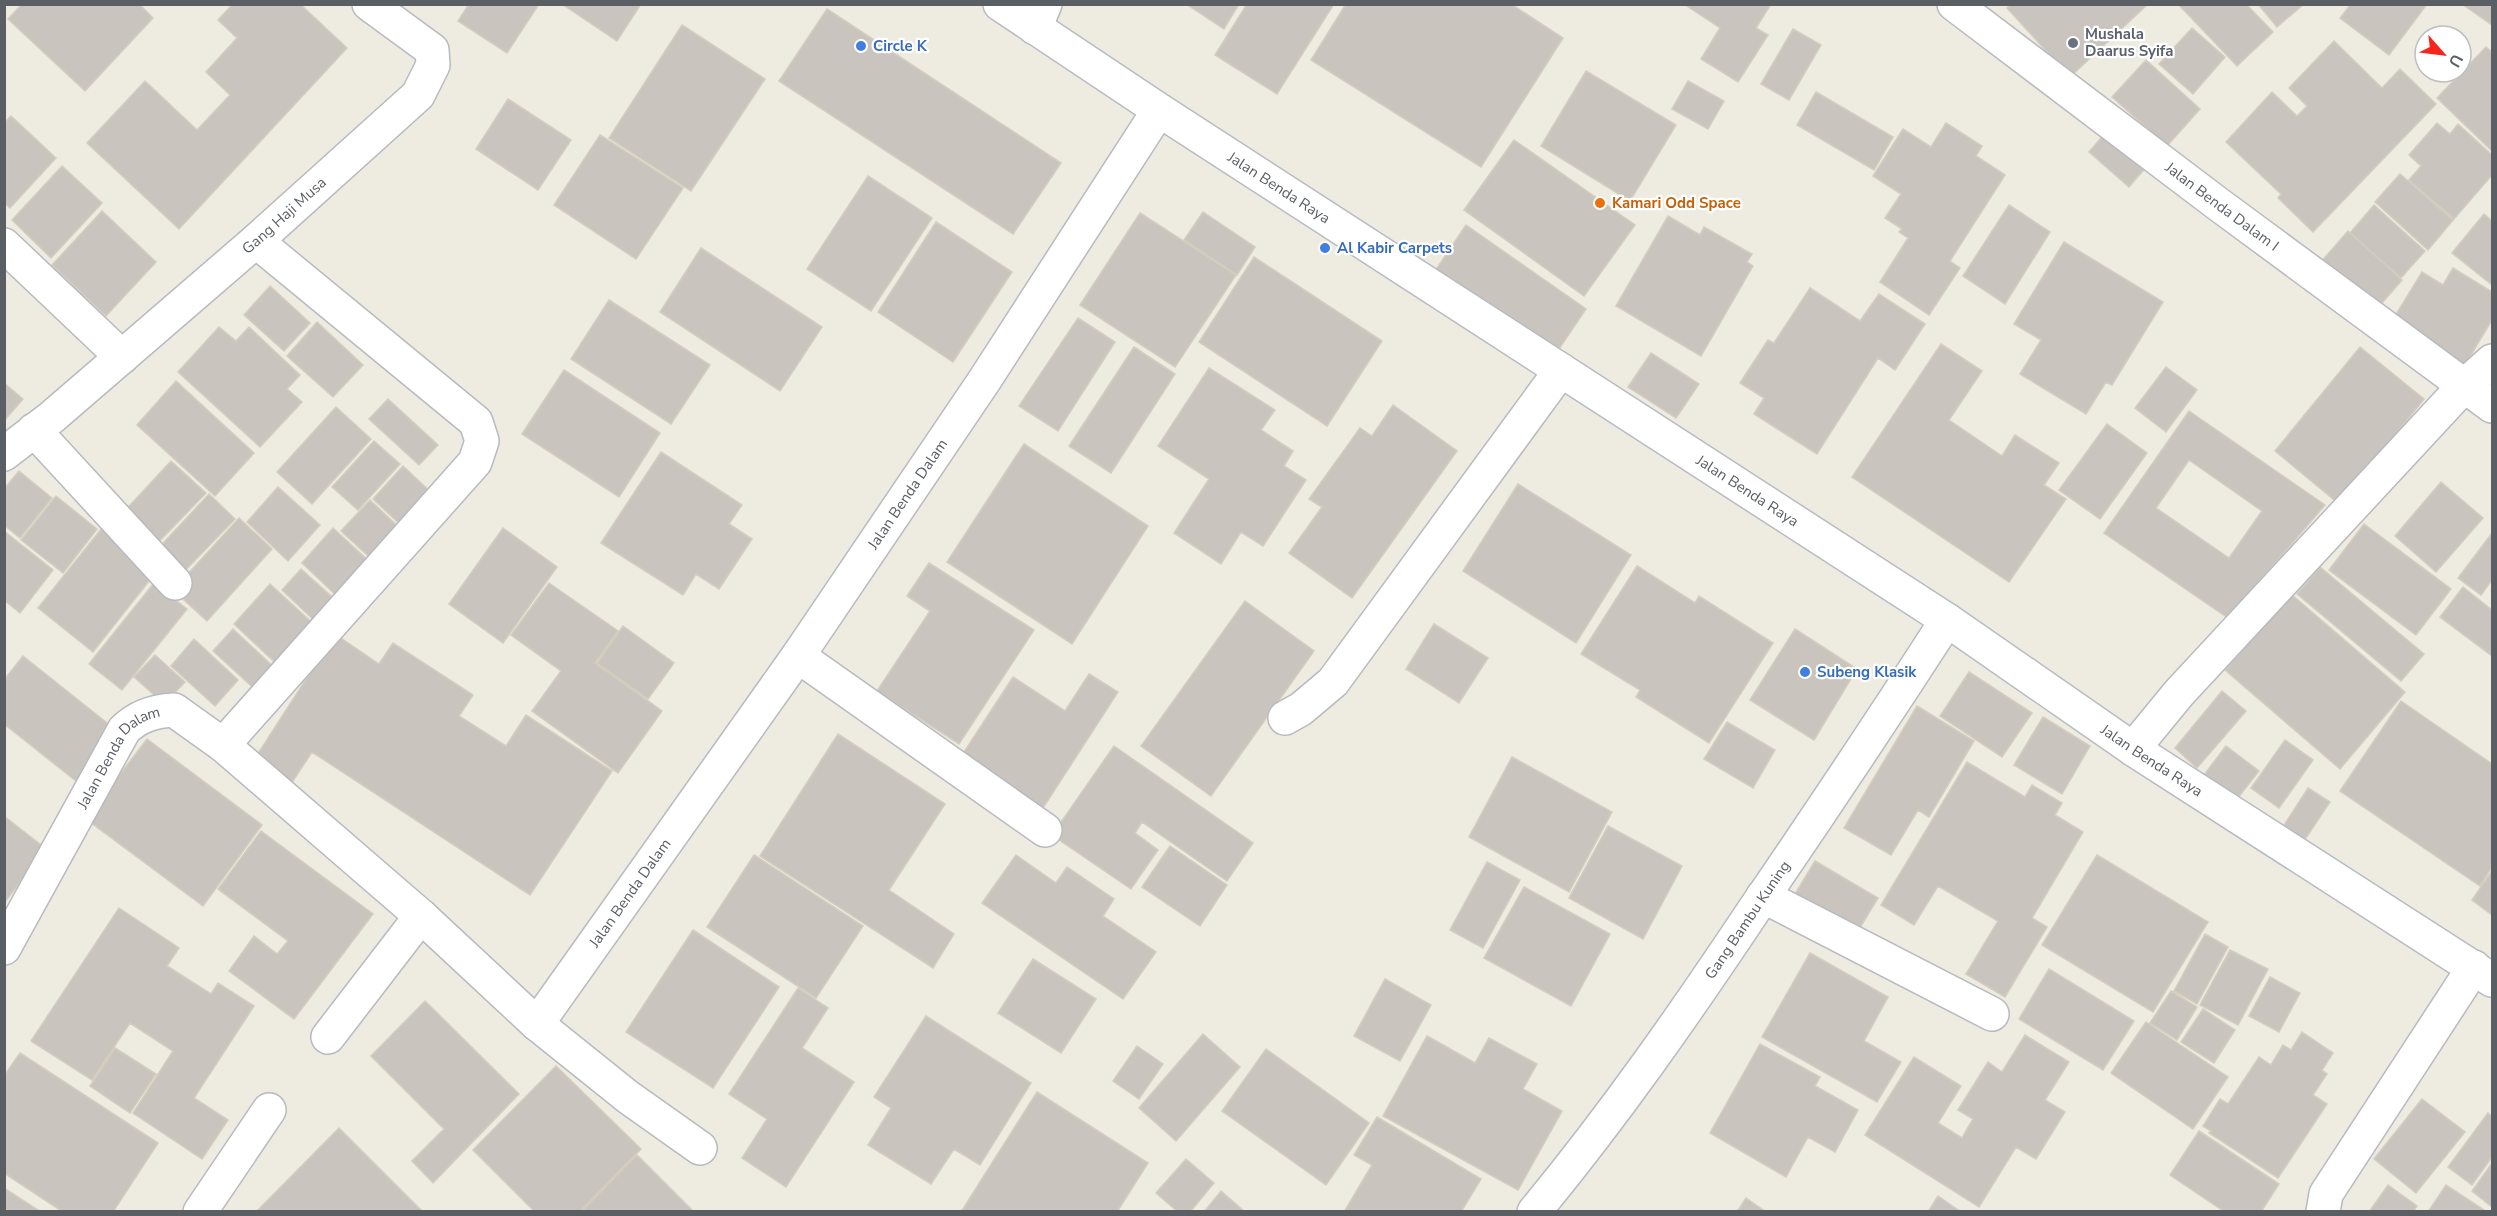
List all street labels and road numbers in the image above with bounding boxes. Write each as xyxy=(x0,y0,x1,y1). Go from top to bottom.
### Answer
street label: Jalan Benda Raya xyxy=(1223,147,1334,228)
street label: Jalan Benda Dalam I xyxy=(2160,157,2283,256)
street label: Gang Haji Musa xyxy=(238,172,331,259)
street label: Jalan Benda Dalam xyxy=(862,435,952,554)
street label: Jalan Benda Raya xyxy=(1692,450,1802,531)
street label: Jalan Benda Dalam xyxy=(72,702,162,813)
street label: Jalan Benda Raya xyxy=(2096,719,2207,801)
street label: Jalan Benda Dalam xyxy=(584,834,675,952)
street label: Gang Bambu Kuning xyxy=(1700,857,1795,983)

